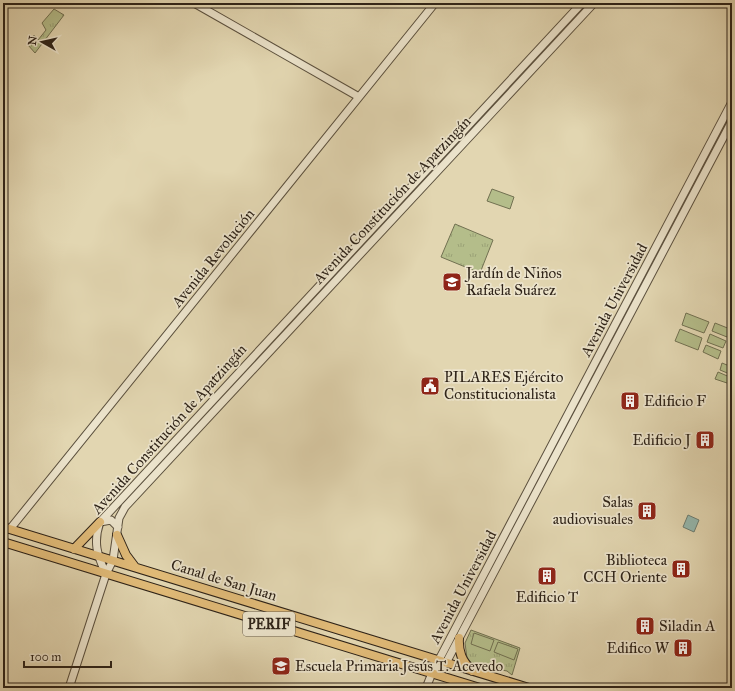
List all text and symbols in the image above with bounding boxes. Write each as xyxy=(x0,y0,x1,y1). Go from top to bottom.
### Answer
north arrow xyxy=(22,22,62,62)
text: N xyxy=(26,34,40,46)
street label: Avenida Constitución de Apatzingán xyxy=(309,113,474,288)
street label: Avenida Revolución xyxy=(167,205,258,312)
street label: Avenida Universidad xyxy=(576,240,652,360)
place label: Jardín de Niños Rafaela Suárez xyxy=(464,264,562,299)
school or university icon: Jardín de Niños Rafaela Suárez xyxy=(441,271,463,293)
street label: Avenida Constitución de Apatzingán xyxy=(87,340,250,518)
place label: PILARES Ejército Constitucionalista xyxy=(444,368,564,403)
public building icon: PILARES Ejército Constitucionalista xyxy=(419,375,441,397)
building icon: Edificio F xyxy=(619,390,641,412)
place label: Edificio F xyxy=(644,392,706,410)
building icon: Edificio J xyxy=(694,429,716,451)
place label: Edificio J xyxy=(633,431,691,450)
place label: Salas audiovisuales xyxy=(553,493,633,528)
building icon: Salas audiovisuales xyxy=(636,500,658,522)
street label: Avenida Universidad xyxy=(425,527,501,647)
place label: Biblioteca CCH Oriente xyxy=(583,551,668,586)
street label: Canal de San Juan xyxy=(169,555,279,606)
building icon: Biblioteca CCH Oriente xyxy=(670,558,692,580)
building icon: Edificio T xyxy=(536,565,558,587)
place label: Edificio T xyxy=(516,588,578,606)
road number: PERIF xyxy=(243,612,295,636)
building icon: Siladin A xyxy=(634,615,656,637)
place label: Siladin A xyxy=(659,617,715,635)
building icon: Edifico W xyxy=(672,637,694,659)
place label: Edifico W xyxy=(606,639,670,657)
scale bar xyxy=(24,643,111,669)
text: 100 m xyxy=(30,650,61,664)
school or university icon: Escuela Primaria Jesús T. Acevedo xyxy=(270,655,292,677)
place label: Escuela Primaria Jesús T. Acevedo xyxy=(295,657,504,676)

